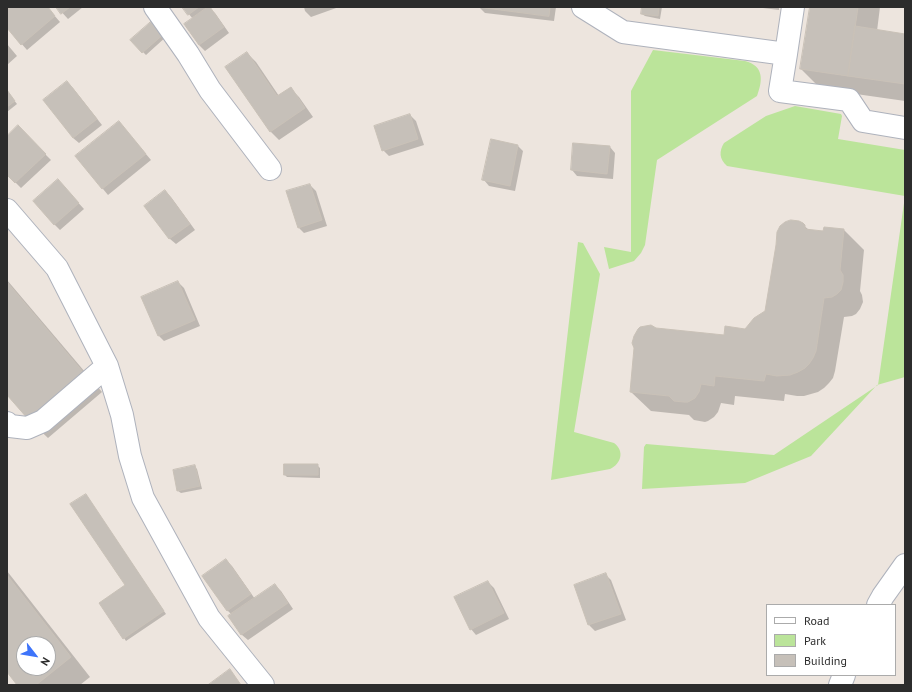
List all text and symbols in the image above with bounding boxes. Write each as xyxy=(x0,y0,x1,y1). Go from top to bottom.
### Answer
legend xyxy=(766,604,896,676)
text: Road xyxy=(804,613,829,628)
text: Park xyxy=(804,633,826,648)
north arrow xyxy=(16,636,56,676)
text: Building xyxy=(804,653,847,668)
text: N xyxy=(38,655,53,668)

